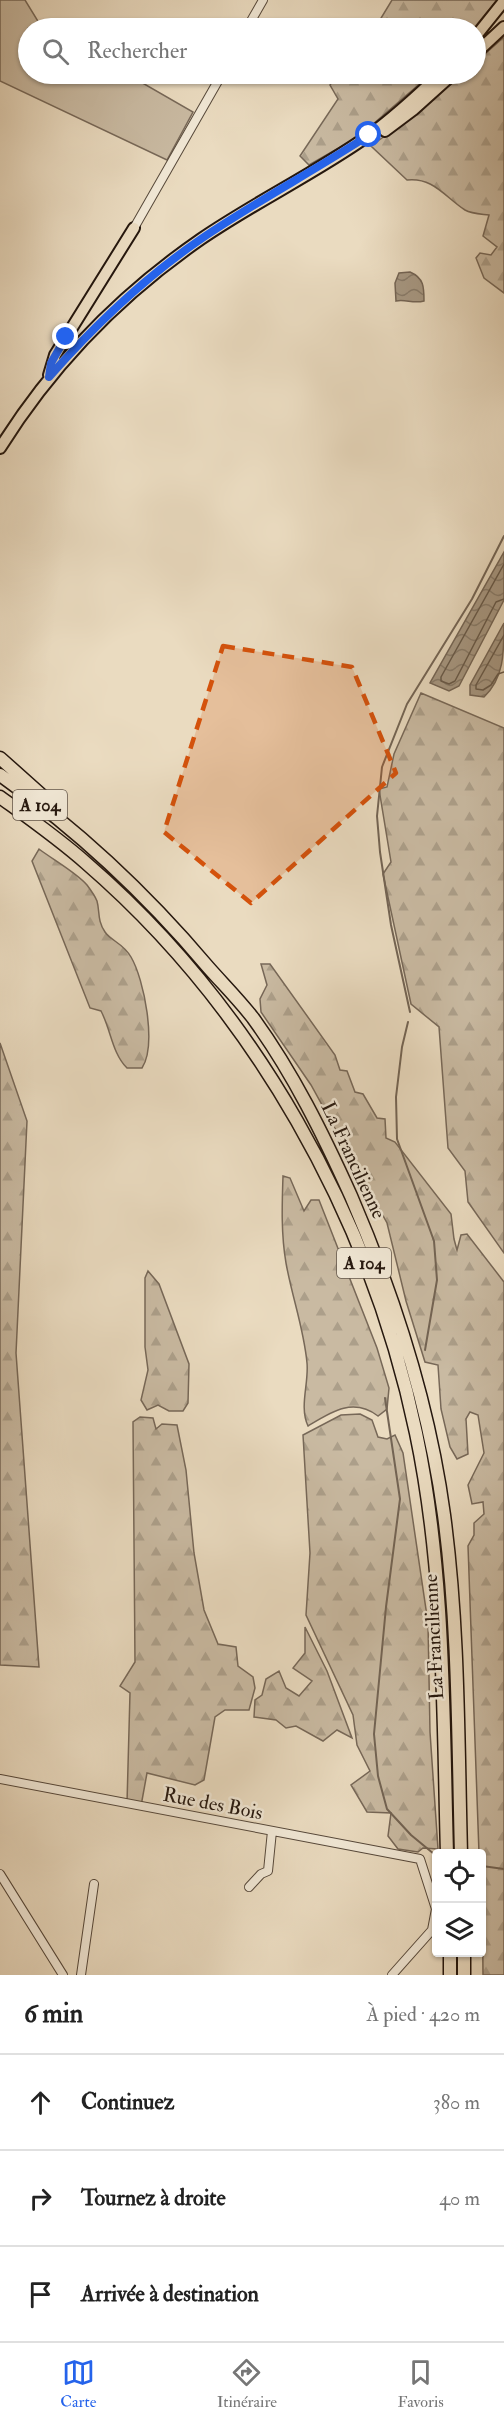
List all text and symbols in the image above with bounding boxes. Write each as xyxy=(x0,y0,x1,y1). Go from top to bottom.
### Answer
search box xyxy=(18,18,486,84)
icon: search xyxy=(39,35,72,68)
text: Rechercher xyxy=(87,37,187,65)
route start xyxy=(355,121,381,147)
route end xyxy=(52,323,78,349)
road number: A 104 xyxy=(13,790,67,820)
street label: La Francilienne xyxy=(316,1098,392,1223)
road number: A 104 xyxy=(337,1248,391,1278)
street label: La Francilienne xyxy=(418,1573,449,1701)
street label: Rue des Bois xyxy=(161,1782,265,1825)
map controls xyxy=(432,1849,486,1957)
button: locate xyxy=(432,1849,486,1903)
button: layers xyxy=(432,1903,486,1957)
text: 6 min xyxy=(24,1998,83,2030)
text: À pied · 420 m xyxy=(366,2002,480,2027)
icon: ahead xyxy=(24,2086,57,2119)
text: Continuez xyxy=(81,2088,174,2116)
text: 380 m xyxy=(433,2090,480,2115)
icon: right xyxy=(24,2182,57,2215)
text: Tournez à droite xyxy=(81,2184,226,2212)
text: 40 m xyxy=(439,2186,480,2211)
icon: arrive xyxy=(24,2278,57,2311)
text: Arrivée à destination xyxy=(81,2280,259,2308)
tab: Carte xyxy=(60,2356,96,2412)
tab: Itinéraire xyxy=(217,2356,277,2412)
tab: Favoris xyxy=(398,2356,444,2412)

